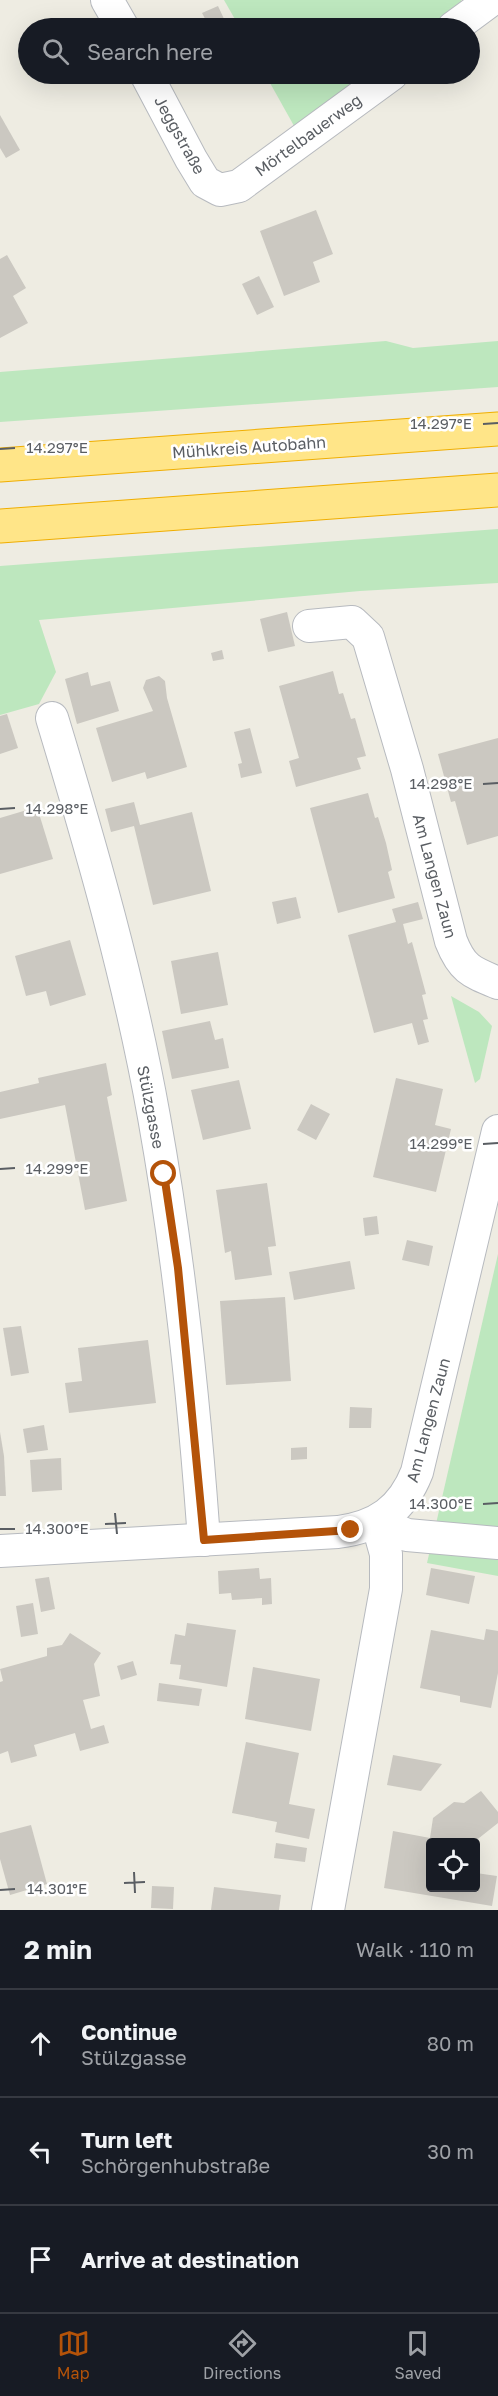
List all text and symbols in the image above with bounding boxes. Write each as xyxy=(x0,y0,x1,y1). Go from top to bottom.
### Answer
search box xyxy=(18,18,480,84)
icon: search xyxy=(39,35,72,68)
text: Search here xyxy=(87,38,213,65)
street label: Mörtelbauerweg xyxy=(251,90,365,180)
street label: Jeggstraße xyxy=(150,92,210,178)
text: 14.297°E xyxy=(410,414,472,432)
street label: Mühlkreis Autobahn xyxy=(171,432,327,462)
text: 14.297°E xyxy=(26,438,88,456)
text: 14.298°E xyxy=(410,774,472,792)
text: 14.298°E xyxy=(26,799,88,817)
street label: Am Langen Zaun xyxy=(409,812,461,940)
street label: Stülzgasse xyxy=(133,1064,169,1150)
text: 14.299°E xyxy=(410,1134,472,1152)
text: 14.299°E xyxy=(26,1159,88,1177)
route start xyxy=(150,1160,176,1186)
street label: Am Langen Zaun xyxy=(402,1356,454,1484)
text: 14.300°E xyxy=(409,1494,473,1512)
route end xyxy=(337,1516,363,1542)
text: 14.300°E xyxy=(25,1519,89,1537)
map controls xyxy=(426,1838,480,1892)
button: locate xyxy=(426,1838,480,1892)
text: 14.301°E xyxy=(27,1879,87,1897)
text: 2 min xyxy=(24,1934,92,1965)
text: Walk · 110 m xyxy=(356,1937,474,1961)
text: Continue xyxy=(81,2018,177,2045)
icon: ahead xyxy=(24,2027,57,2060)
text: 80 m xyxy=(427,2031,474,2055)
text: Stülzgasse xyxy=(81,2045,187,2069)
text: Turn left xyxy=(81,2126,172,2153)
icon: left xyxy=(24,2135,57,2168)
text: 30 m xyxy=(427,2139,474,2163)
text: Schörgenhubstraße xyxy=(81,2153,270,2177)
icon: arrive xyxy=(24,2243,57,2276)
text: Arrive at destination xyxy=(81,2246,299,2273)
tab: Map xyxy=(57,2327,90,2383)
tab: Directions xyxy=(203,2327,281,2383)
tab: Saved xyxy=(395,2327,441,2383)

